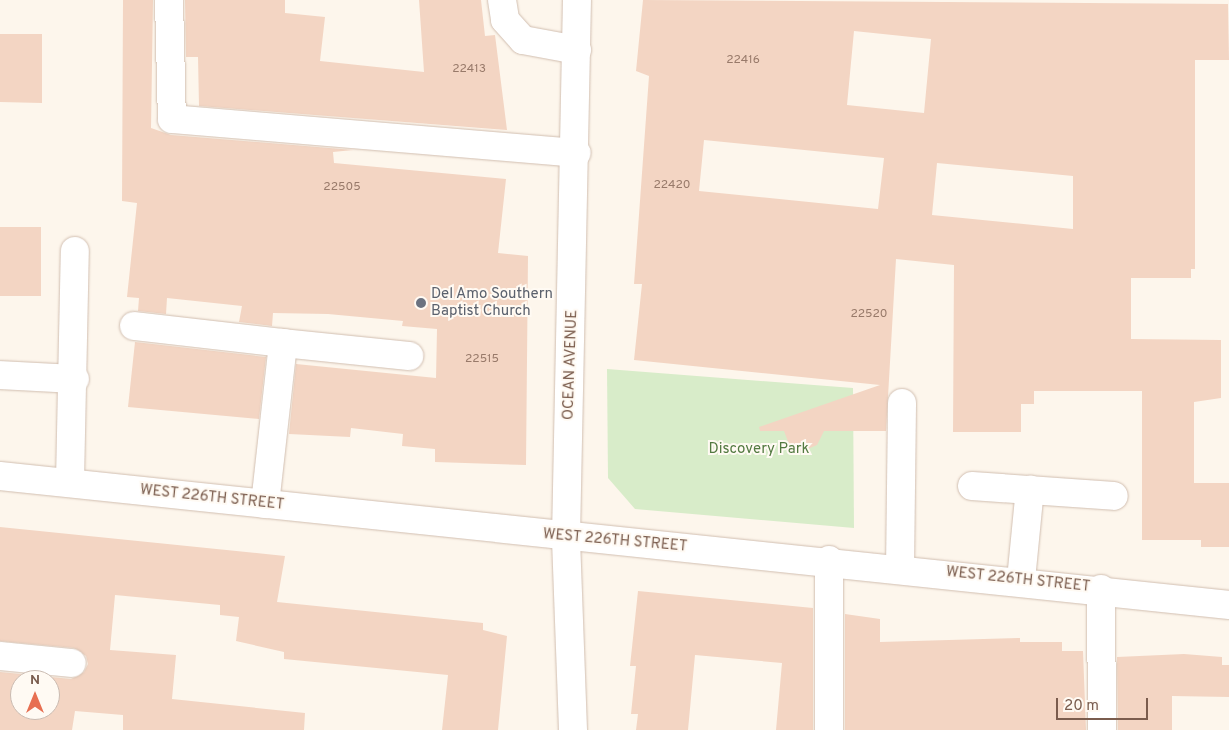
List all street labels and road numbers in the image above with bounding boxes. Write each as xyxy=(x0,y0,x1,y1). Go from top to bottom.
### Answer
street label: OCEAN AVENUE xyxy=(560,309,582,421)
street label: WEST 226TH STREET xyxy=(139,481,285,515)
street label: WEST 226TH STREET xyxy=(542,526,688,556)
street label: WEST 226TH STREET xyxy=(945,563,1091,597)

